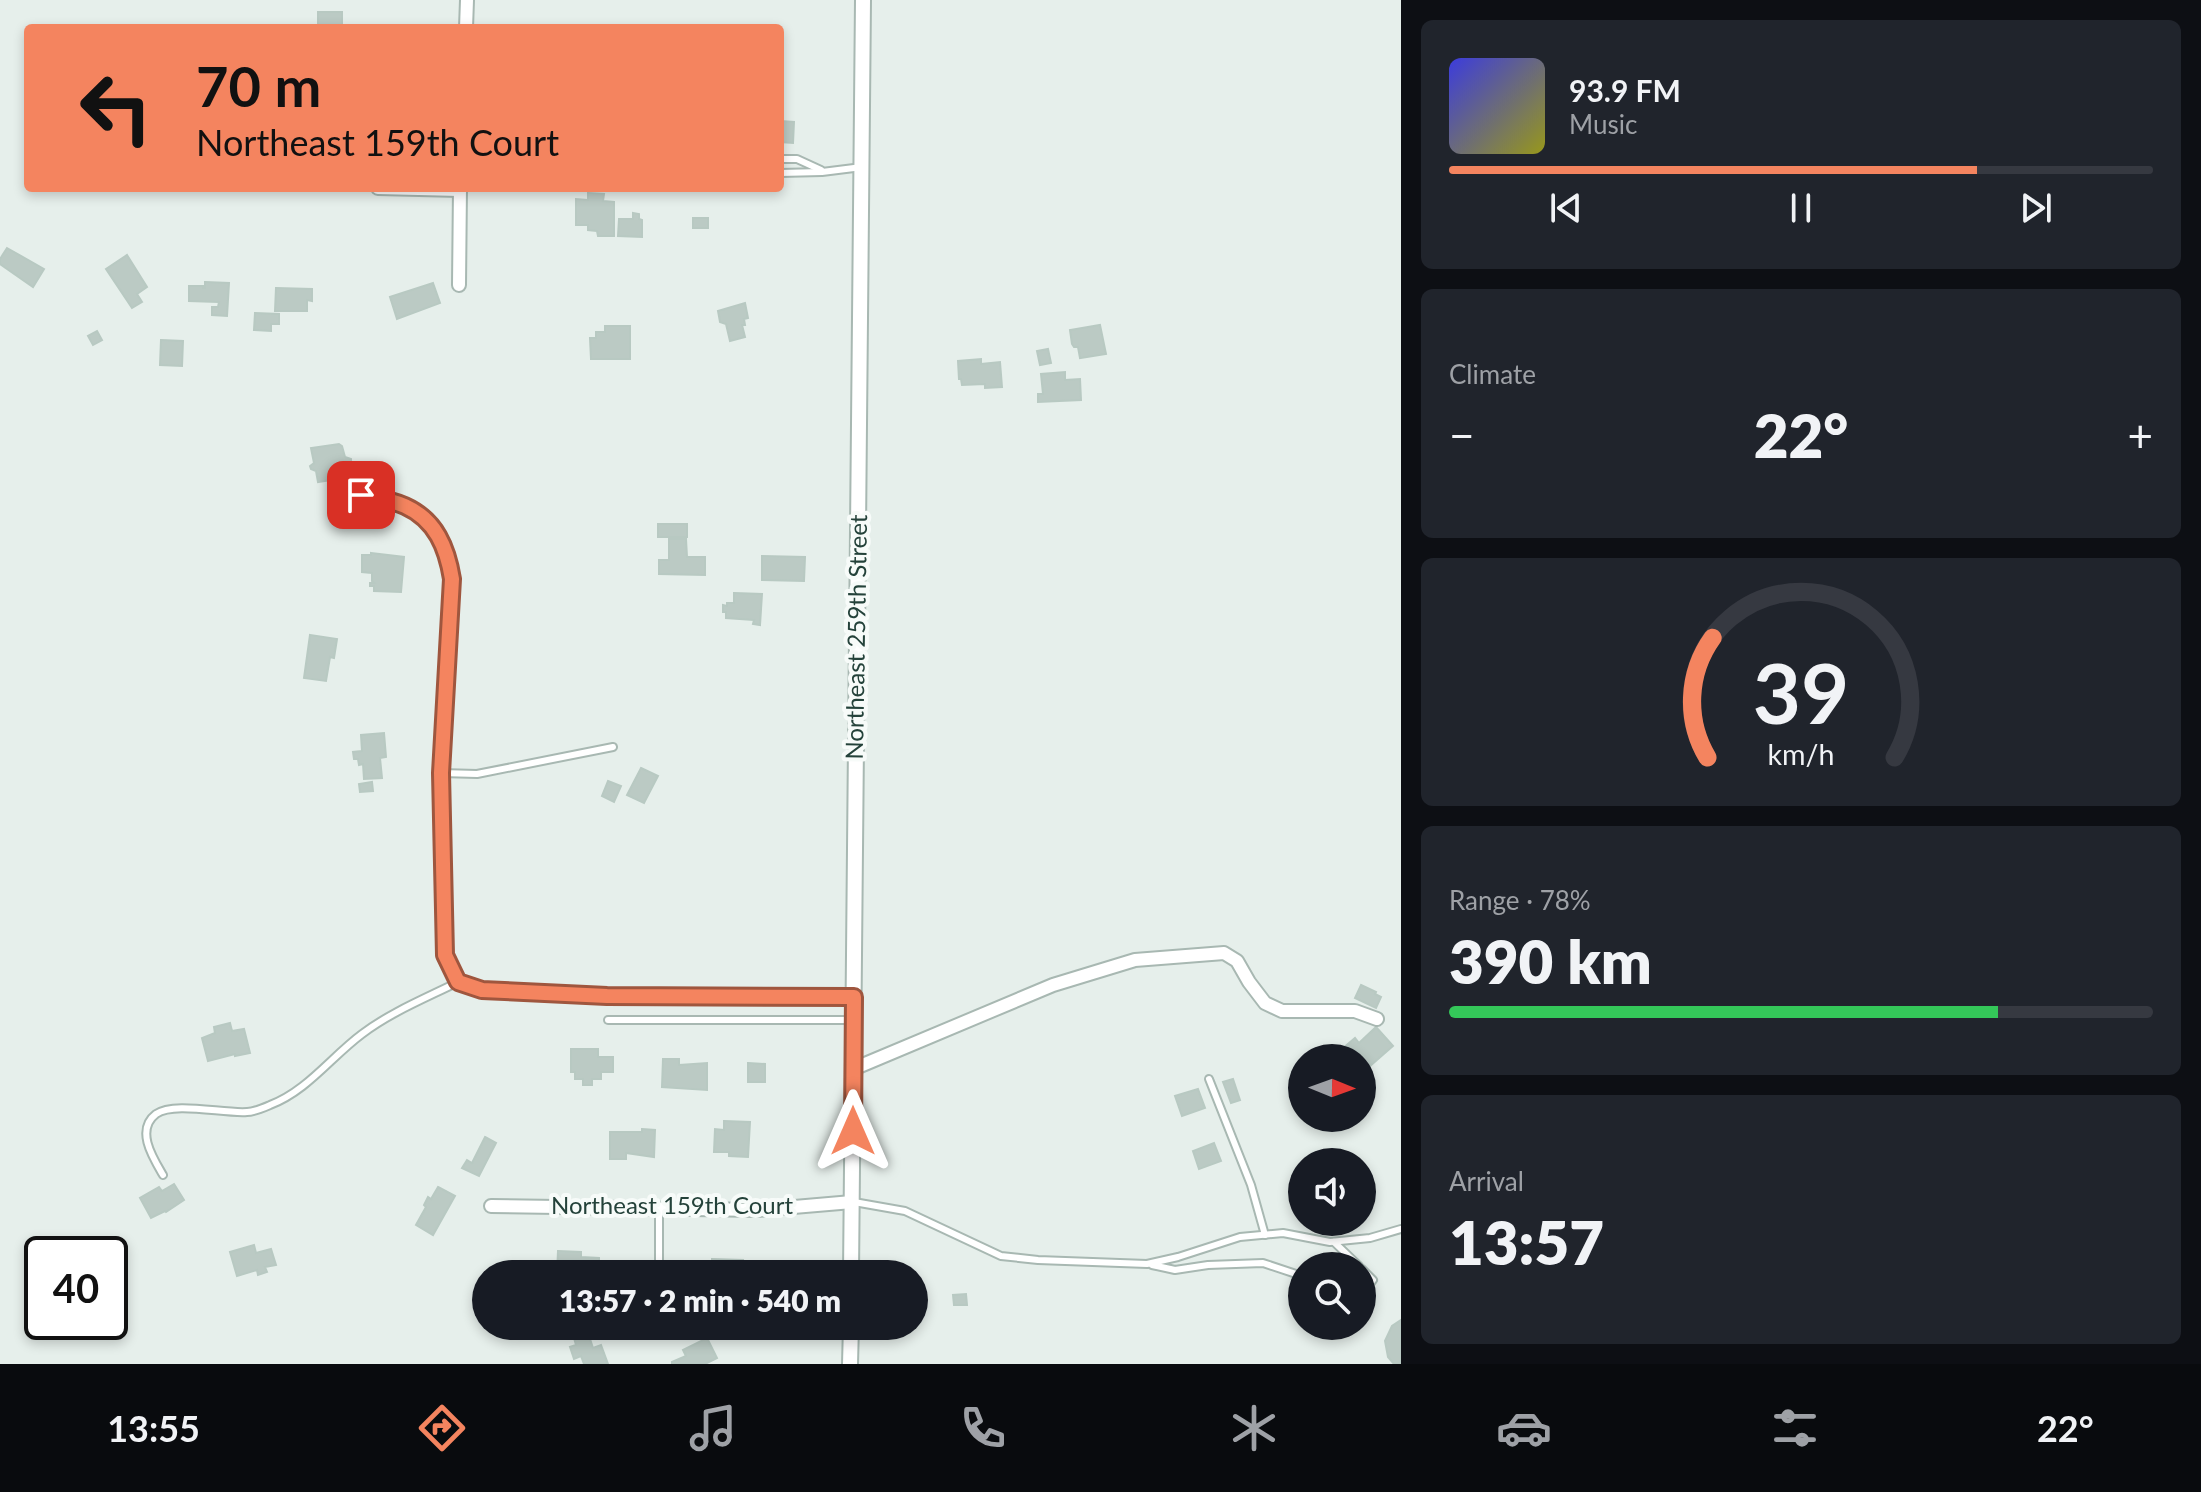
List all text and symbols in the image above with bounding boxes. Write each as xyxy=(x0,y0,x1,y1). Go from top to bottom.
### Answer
text: 70 m xyxy=(196,52,321,119)
icon: left xyxy=(64,56,168,160)
text: 93.9 FM xyxy=(1569,72,1681,108)
text: Music xyxy=(1569,108,1637,140)
text: Northeast 159th Court xyxy=(196,120,559,164)
icon: previous xyxy=(1544,186,1588,230)
icon: pause xyxy=(1779,186,1823,230)
icon: next xyxy=(2014,186,2058,230)
text: Climate xyxy=(1449,358,1536,390)
text: 22° xyxy=(1754,399,1848,471)
text: − xyxy=(1449,409,1475,461)
text: + xyxy=(2127,409,2153,461)
pin xyxy=(327,461,395,529)
icon: arrive xyxy=(339,473,383,517)
street label: Northeast 259th Street xyxy=(839,514,872,760)
text: 39 xyxy=(1753,642,1849,742)
text: km/h xyxy=(1768,737,1834,771)
text: Range · 78% xyxy=(1449,884,1591,916)
text: 390 km xyxy=(1449,925,1652,997)
north arrow xyxy=(1288,1044,1376,1132)
map controls xyxy=(1288,1044,1376,1340)
position arrow xyxy=(811,1089,895,1173)
button: sound xyxy=(1288,1148,1376,1236)
text: Arrival xyxy=(1449,1165,1524,1197)
street label: Northeast 159th Court xyxy=(551,1190,793,1219)
text: 13:57 xyxy=(1449,1206,1604,1278)
speed limit sign: 40 xyxy=(24,1236,128,1340)
button: search xyxy=(1288,1252,1376,1340)
text: 13:57 · 2 min · 540 m xyxy=(559,1282,841,1318)
icon: directions xyxy=(414,1400,470,1456)
icon: music xyxy=(685,1400,741,1456)
icon: phone xyxy=(955,1400,1011,1456)
icon: climate xyxy=(1226,1400,1282,1456)
icon: car xyxy=(1496,1400,1552,1456)
icon: filters xyxy=(1767,1400,1823,1456)
text: 13:55 xyxy=(107,1406,200,1450)
text: 22° xyxy=(2037,1406,2094,1450)

